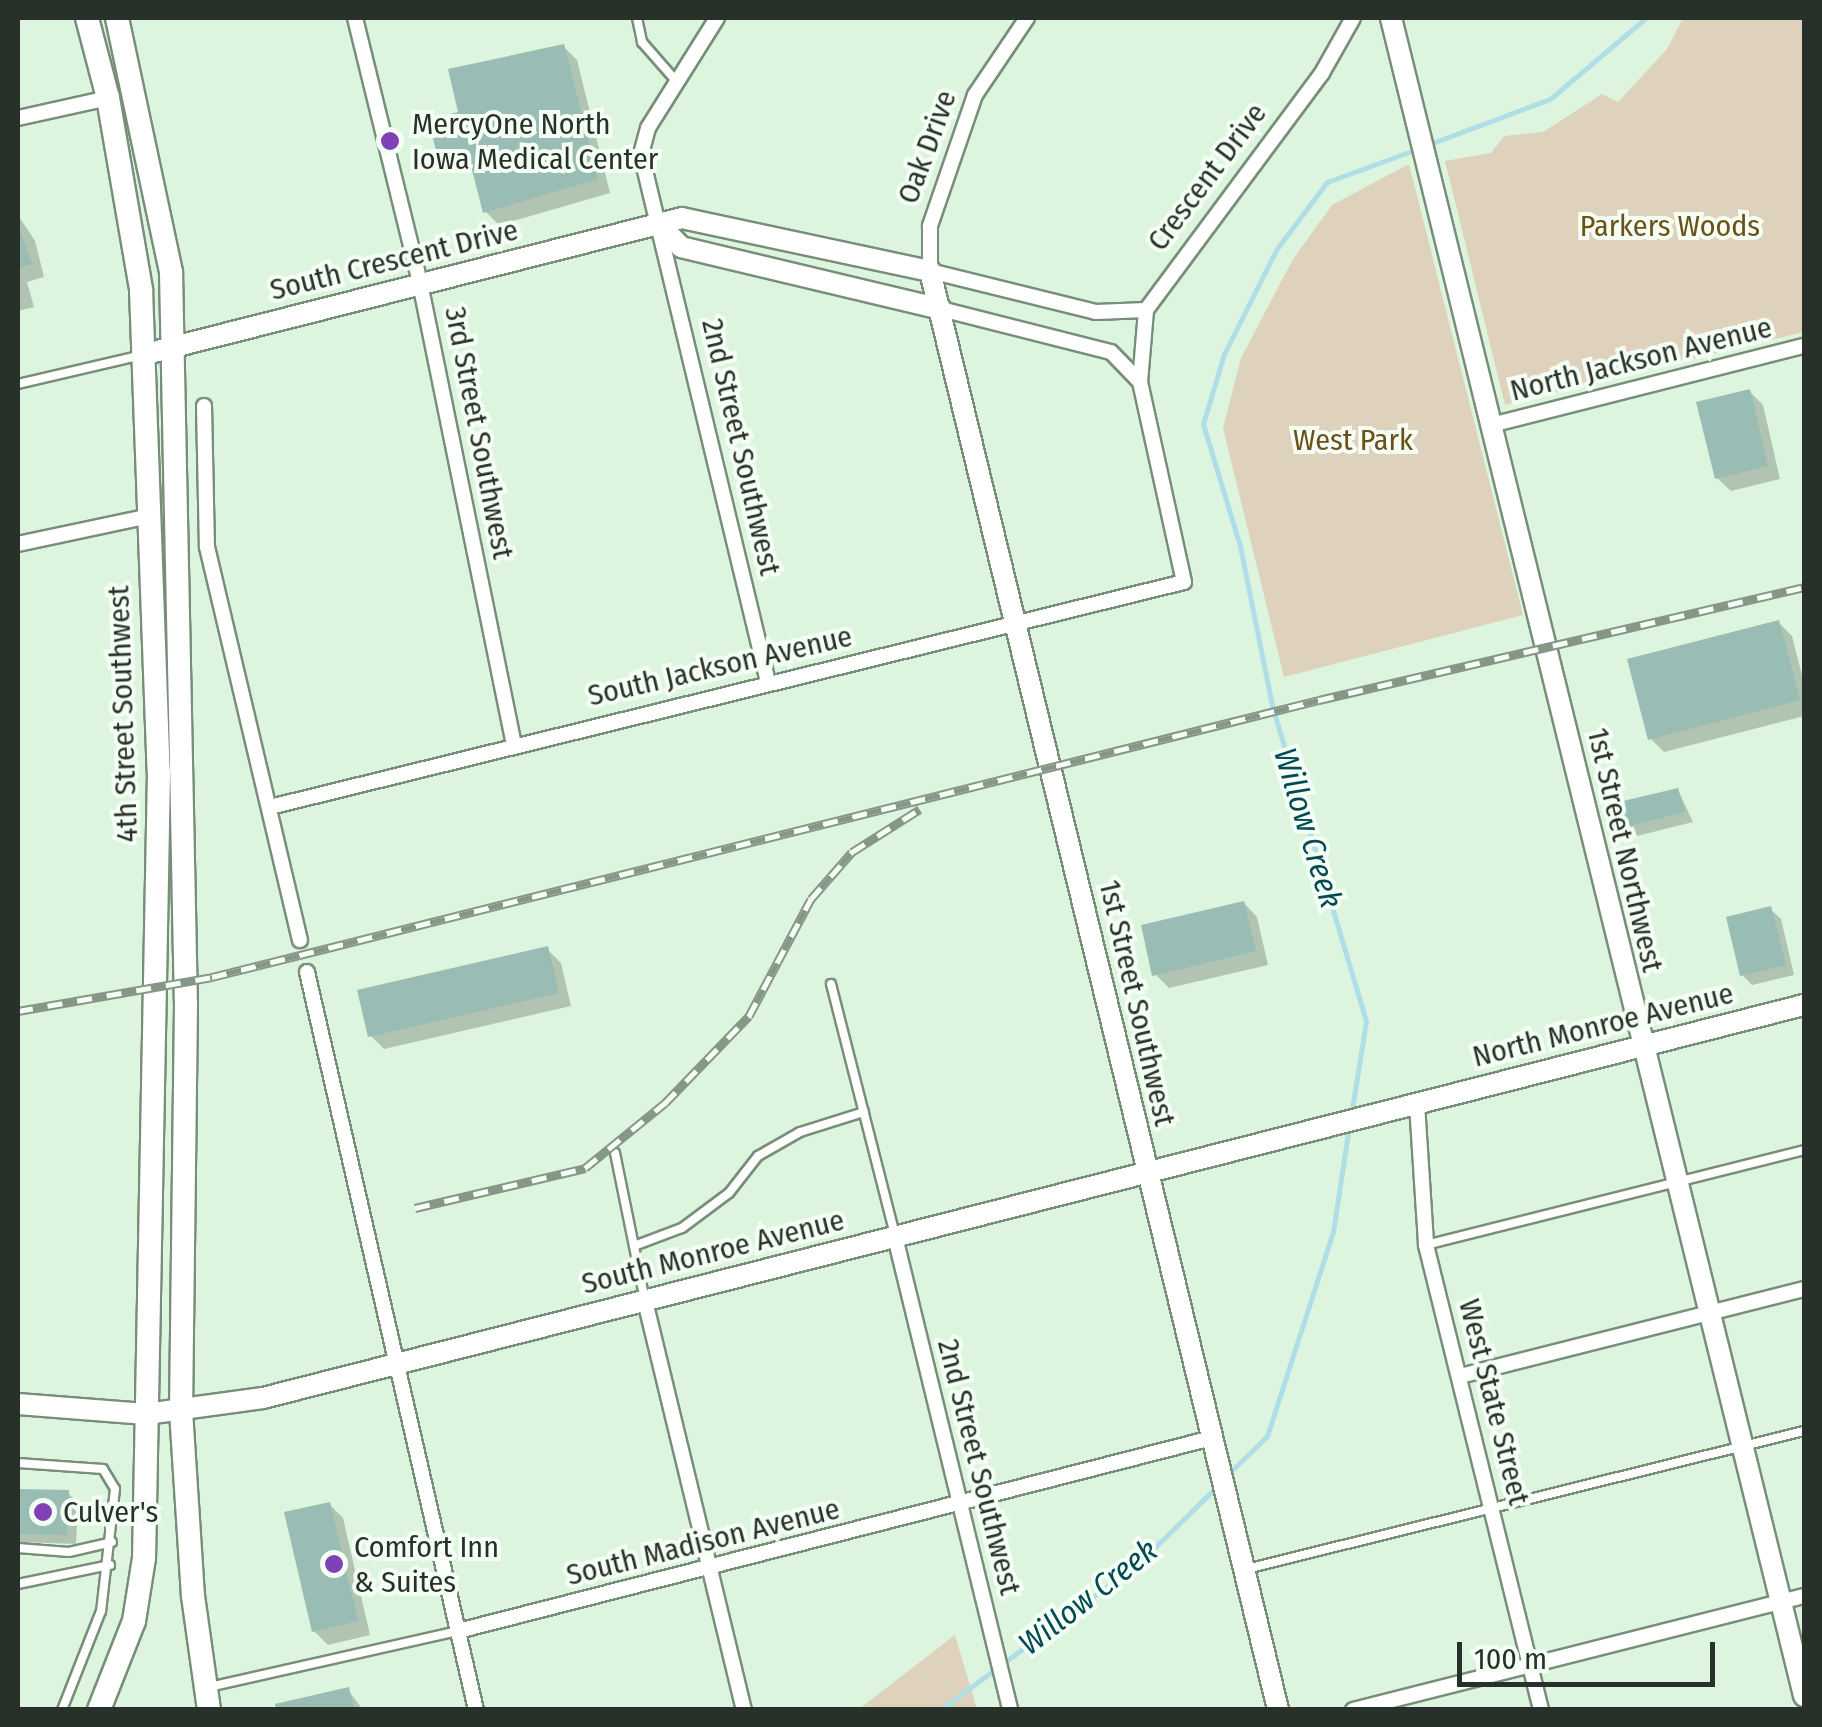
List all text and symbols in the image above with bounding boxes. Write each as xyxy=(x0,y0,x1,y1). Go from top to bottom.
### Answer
street label: Oak Drive xyxy=(890,86,964,208)
street label: Crescent Drive xyxy=(1140,96,1274,258)
place label: MercyOne North Iowa Medical Center xyxy=(412,106,658,176)
marker: MercyOne North Iowa Medical Center xyxy=(377,128,403,154)
park label: Parkers Woods xyxy=(1580,208,1760,244)
street label: South Crescent Drive xyxy=(266,212,522,308)
street label: 3rd Street Southwest xyxy=(437,304,521,562)
street label: North Jackson Avenue xyxy=(1506,309,1776,409)
street label: 2nd Street Southwest xyxy=(694,315,788,579)
park label: West Park xyxy=(1293,422,1413,458)
street label: 4th Street Southwest xyxy=(101,585,145,843)
street label: South Jackson Avenue xyxy=(584,618,856,714)
street label: 1st Street Northwest xyxy=(1579,724,1671,976)
water label: Willow Creek xyxy=(1265,743,1351,913)
street label: 1st Street Southwest xyxy=(1091,877,1183,1129)
street label: North Monroe Avenue xyxy=(1469,975,1737,1075)
street label: South Monroe Avenue xyxy=(578,1202,848,1302)
street label: West State Street xyxy=(1451,1295,1537,1509)
street label: 2nd Street Southwest xyxy=(930,1336,1028,1598)
street label: South Madison Avenue xyxy=(563,1491,843,1593)
place label: Culver's xyxy=(63,1494,158,1530)
marker: Culver's xyxy=(32,1501,54,1523)
place label: Comfort Inn & Suites xyxy=(354,1529,499,1600)
water label: Willow Creek xyxy=(1011,1531,1165,1663)
marker: Comfort Inn & Suites xyxy=(323,1553,345,1575)
scale bar xyxy=(1462,1622,1720,1684)
text: 100 m xyxy=(1474,1641,1547,1677)

